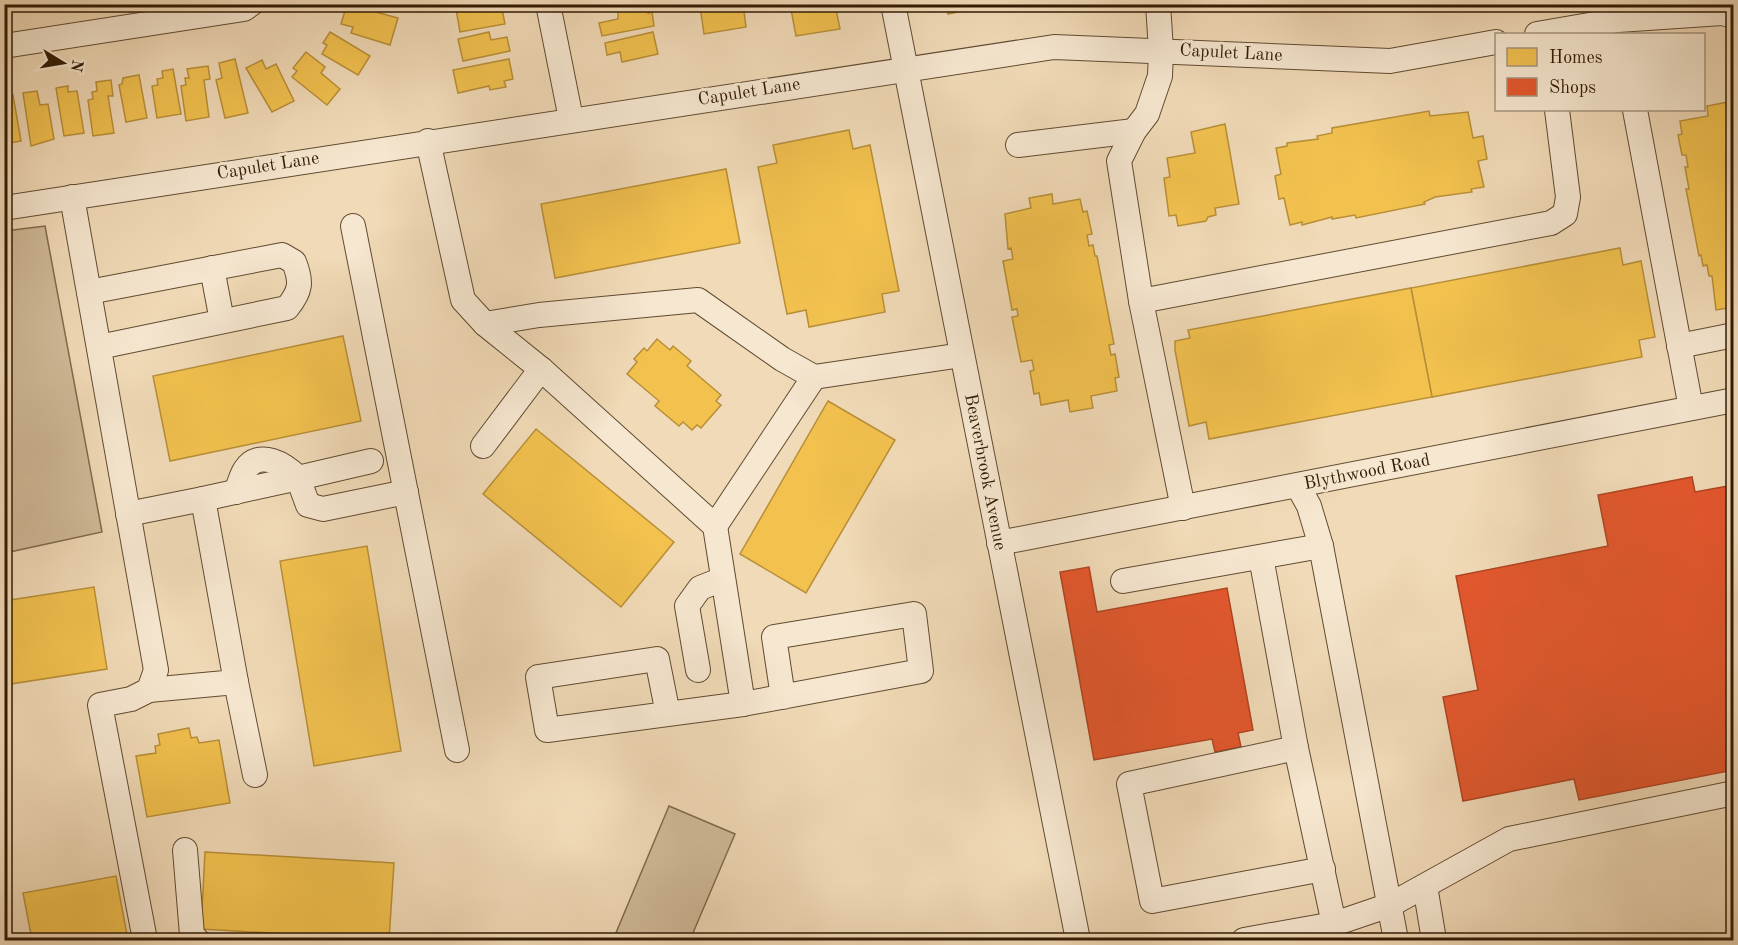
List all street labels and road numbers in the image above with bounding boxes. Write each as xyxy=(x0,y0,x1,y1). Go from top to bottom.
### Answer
street label: Capulet Lane xyxy=(1179,41,1283,65)
street label: Capulet Lane xyxy=(697,75,801,109)
street label: Capulet Lane xyxy=(216,149,320,183)
street label: Beaverbrook Avenue xyxy=(961,392,1009,552)
street label: Blythwood Road xyxy=(1302,451,1432,493)

